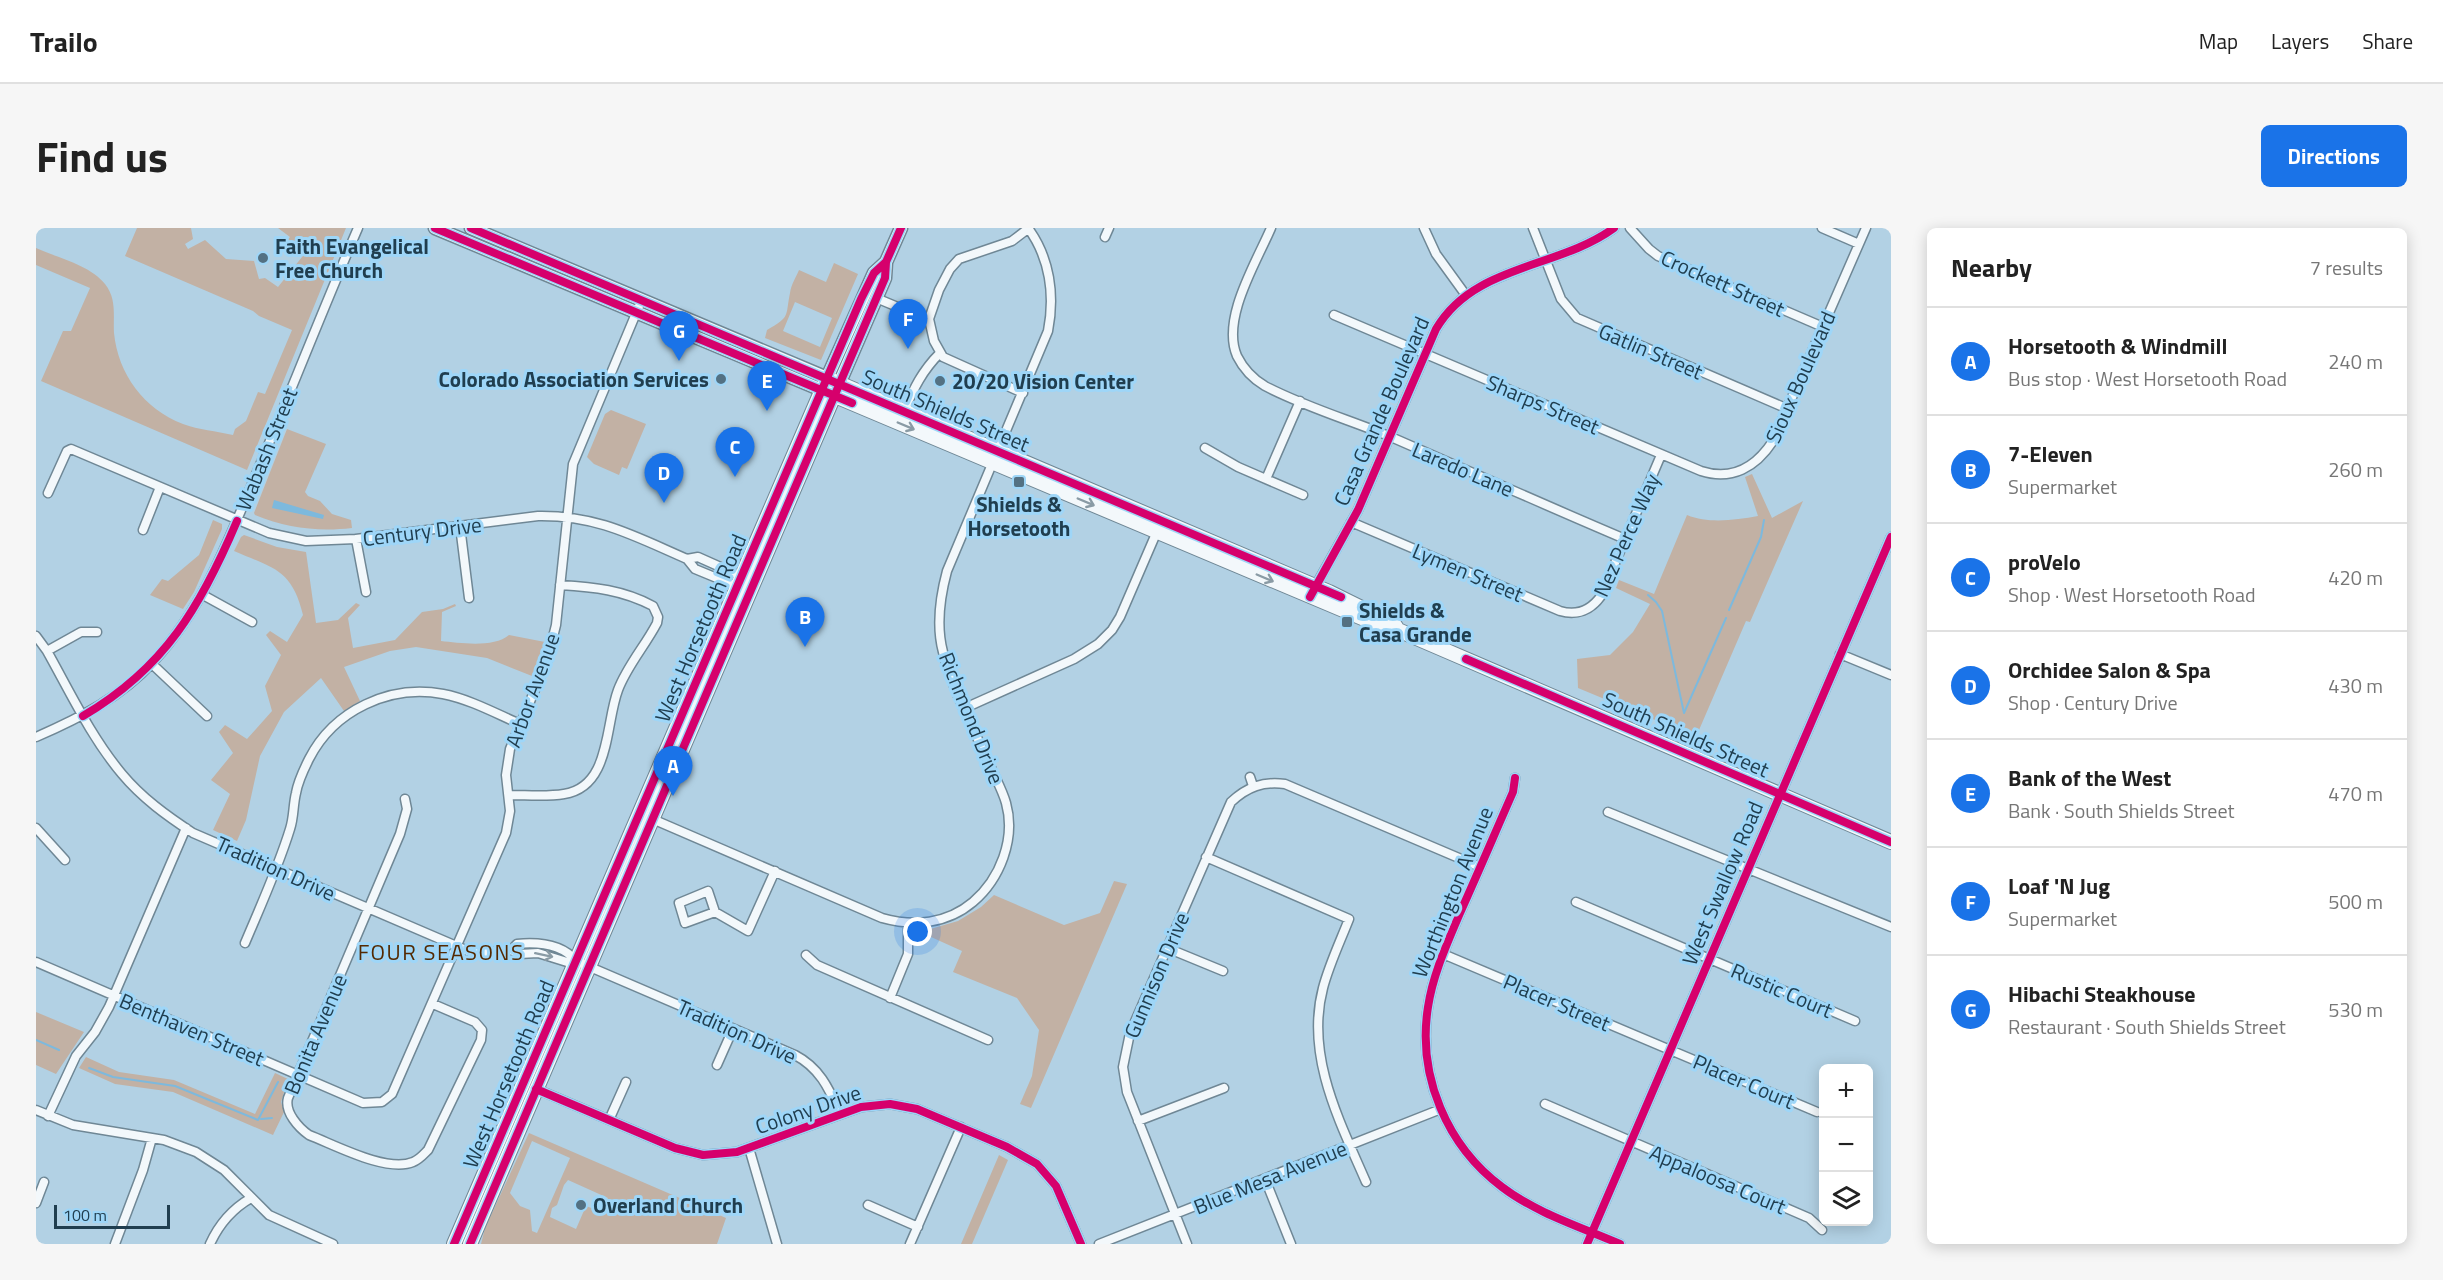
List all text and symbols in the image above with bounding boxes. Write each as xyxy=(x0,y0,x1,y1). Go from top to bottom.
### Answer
text: Trailo xyxy=(30,20,98,63)
text: Map xyxy=(2199,25,2238,57)
text: Layers xyxy=(2271,25,2329,57)
text: Share xyxy=(2362,25,2413,57)
text: Find us xyxy=(36,124,168,188)
button: Directions xyxy=(2261,125,2407,187)
place label: Faith Evangelical Free Church xyxy=(275,230,429,286)
street label: Crockett Street xyxy=(1656,241,1791,325)
text: Nearby xyxy=(1951,248,2032,287)
marker: Faith Evangelical Free Church xyxy=(256,251,270,265)
text: 7 results xyxy=(2310,252,2383,283)
pin: F xyxy=(888,300,928,349)
street label: Sioux Boulevard xyxy=(1757,306,1843,448)
street label: Casa Grande Boulevard xyxy=(1325,311,1437,511)
pin: G xyxy=(660,312,698,361)
street label: Gatlin Street xyxy=(1594,315,1709,388)
text: Horsetooth & Windmill xyxy=(2008,329,2227,363)
text: A xyxy=(1964,346,1977,377)
text: 240 m xyxy=(2328,346,2383,377)
street label: South Shields Street xyxy=(857,360,1035,460)
pin: E xyxy=(748,362,786,411)
place label: Colorado Association Services xyxy=(439,363,709,395)
text: Bus stop · West Horsetooth Road xyxy=(2008,363,2287,394)
place label: 20/20 Vision Center xyxy=(952,365,1134,397)
street label: Sharps Street xyxy=(1481,366,1605,442)
marker: Colorado Association Services xyxy=(714,372,728,386)
marker: 20/20 Vision Center xyxy=(933,374,947,388)
street label: Wabash Street xyxy=(227,382,305,515)
one-way arrow xyxy=(896,421,915,432)
pin: C xyxy=(716,428,754,477)
street label: Laredo Lane xyxy=(1407,433,1519,505)
text: 7-Eleven xyxy=(2008,437,2093,471)
pin: D xyxy=(644,454,684,503)
text: B xyxy=(1964,454,1977,485)
text: 260 m xyxy=(2328,454,2383,485)
street label: Nez Perce Way xyxy=(1585,468,1667,602)
text: Supermarket xyxy=(2008,471,2117,502)
marker: Shields & Horsetooth xyxy=(1012,475,1026,489)
place label: Shields & Horsetooth xyxy=(968,488,1070,544)
one-way arrow xyxy=(1076,497,1094,508)
street label: Century Drive xyxy=(361,508,483,554)
street label: West Horsetooth Road xyxy=(646,529,754,727)
street label: Lymen Street xyxy=(1408,534,1529,610)
text: proVelo xyxy=(2008,545,2081,579)
text: C xyxy=(1965,562,1976,593)
text: 420 m xyxy=(2328,562,2383,593)
one-way arrow xyxy=(1255,573,1274,584)
text: Shop · West Horsetooth Road xyxy=(2008,579,2256,610)
place label: Shields & Casa Grande xyxy=(1359,594,1472,650)
pin: B xyxy=(786,598,824,647)
marker: Shields & Casa Grande xyxy=(1340,615,1354,629)
street label: Arbor Avenue xyxy=(497,628,567,752)
street label: Richmond Drive xyxy=(931,647,1013,789)
text: Orchidee Salon & Spa xyxy=(2008,653,2211,687)
text: D xyxy=(1964,670,1977,701)
text: 430 m xyxy=(2328,670,2383,701)
street label: South Shields Street xyxy=(1598,683,1775,785)
text: Shop · Century Drive xyxy=(2008,687,2178,718)
pin: A xyxy=(654,746,692,796)
text: Bank of the West xyxy=(2008,761,2171,795)
text: E xyxy=(1965,778,1976,809)
text: 470 m xyxy=(2328,778,2383,809)
text: Bank · South Shields Street xyxy=(2008,795,2235,826)
street label: West Swallow Road xyxy=(1673,796,1771,970)
street label: Worthington Avenue xyxy=(1403,802,1501,982)
street label: Tradition Drive xyxy=(211,827,341,909)
text: Loaf 'N Jug xyxy=(2008,869,2110,903)
text: F xyxy=(1965,886,1976,917)
text: 500 m xyxy=(2328,886,2383,917)
text: Supermarket xyxy=(2008,903,2117,934)
street label: Gunnison Drive xyxy=(1115,907,1197,1043)
your location xyxy=(903,917,932,946)
district label: FOUR SEASONS xyxy=(358,935,524,969)
one-way arrow xyxy=(534,949,553,961)
street label: Rustic Court xyxy=(1726,954,1838,1026)
street label: Placer Street xyxy=(1499,965,1616,1039)
street label: Bonita Avenue xyxy=(275,969,355,1099)
street label: West Horsetooth Road xyxy=(454,975,562,1173)
text: Hibachi Steakhouse xyxy=(2008,977,2196,1011)
street label: Benthaven Street xyxy=(115,984,270,1074)
street label: Tradition Drive xyxy=(672,990,802,1072)
text: G xyxy=(1964,994,1977,1025)
text: 530 m xyxy=(2328,994,2383,1025)
text: Restaurant · South Shields Street xyxy=(2008,1011,2286,1042)
street label: Placer Court xyxy=(1688,1045,1800,1117)
map controls xyxy=(1819,1064,1873,1226)
button: + xyxy=(1819,1064,1873,1118)
street label: Colony Drive xyxy=(751,1076,865,1142)
button: − xyxy=(1819,1118,1873,1172)
street label: Blue Mesa Avenue xyxy=(1188,1132,1352,1222)
street label: Appaloosa Court xyxy=(1645,1136,1792,1222)
button: layers xyxy=(1819,1172,1873,1226)
place label: Overland Church xyxy=(593,1189,743,1221)
marker: Overland Church xyxy=(574,1198,588,1212)
scale bar xyxy=(54,1202,170,1230)
text: 100 m xyxy=(63,1203,107,1227)

